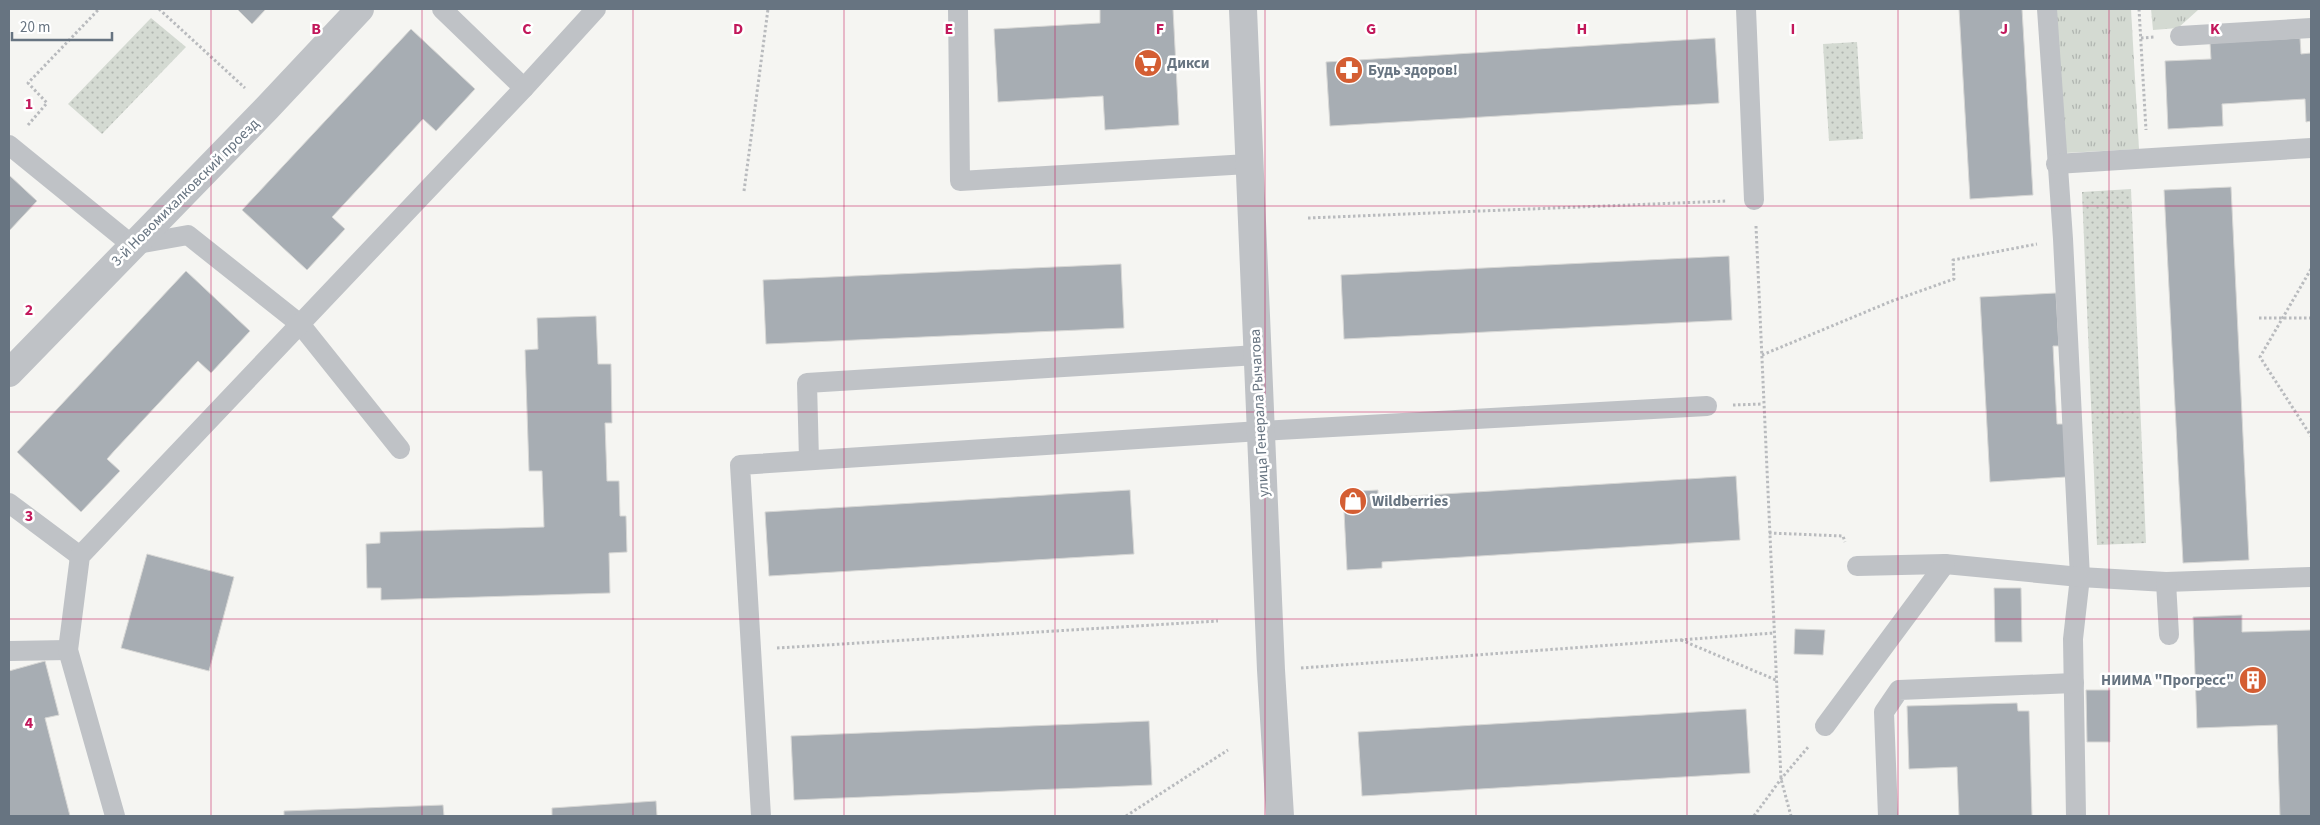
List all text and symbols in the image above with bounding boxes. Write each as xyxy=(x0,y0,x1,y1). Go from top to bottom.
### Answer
scale bar xyxy=(12,10,112,42)
text: 20 m xyxy=(20,17,50,38)
text: B xyxy=(311,18,321,40)
text: C xyxy=(522,18,532,40)
text: D xyxy=(733,18,743,40)
text: E xyxy=(945,18,953,40)
text: F xyxy=(1156,18,1164,40)
text: G xyxy=(1366,18,1376,40)
text: H xyxy=(1577,18,1587,40)
text: I xyxy=(1791,18,1795,40)
text: J xyxy=(2000,18,2008,40)
text: K xyxy=(2210,18,2220,40)
supermarket icon: Дикси xyxy=(1133,48,1163,78)
place label: Дикси xyxy=(1167,53,1210,74)
pharmacy icon: Будь здоров! xyxy=(1334,55,1364,85)
place label: Будь здоров! xyxy=(1368,60,1458,81)
text: 1 xyxy=(25,93,33,115)
street label: 3-й Новомихалковский проезд xyxy=(107,114,264,271)
text: 2 xyxy=(25,299,33,321)
street label: улица Генерала Рычагова xyxy=(1245,328,1274,498)
shop icon: Wildberries xyxy=(1338,486,1368,516)
place label: Wildberries xyxy=(1372,491,1448,512)
text: 3 xyxy=(25,505,33,527)
building icon: НИИМА "Прогресс" xyxy=(2238,665,2268,695)
place label: НИИМА "Прогресс" xyxy=(2101,670,2234,691)
text: 4 xyxy=(25,712,34,734)

